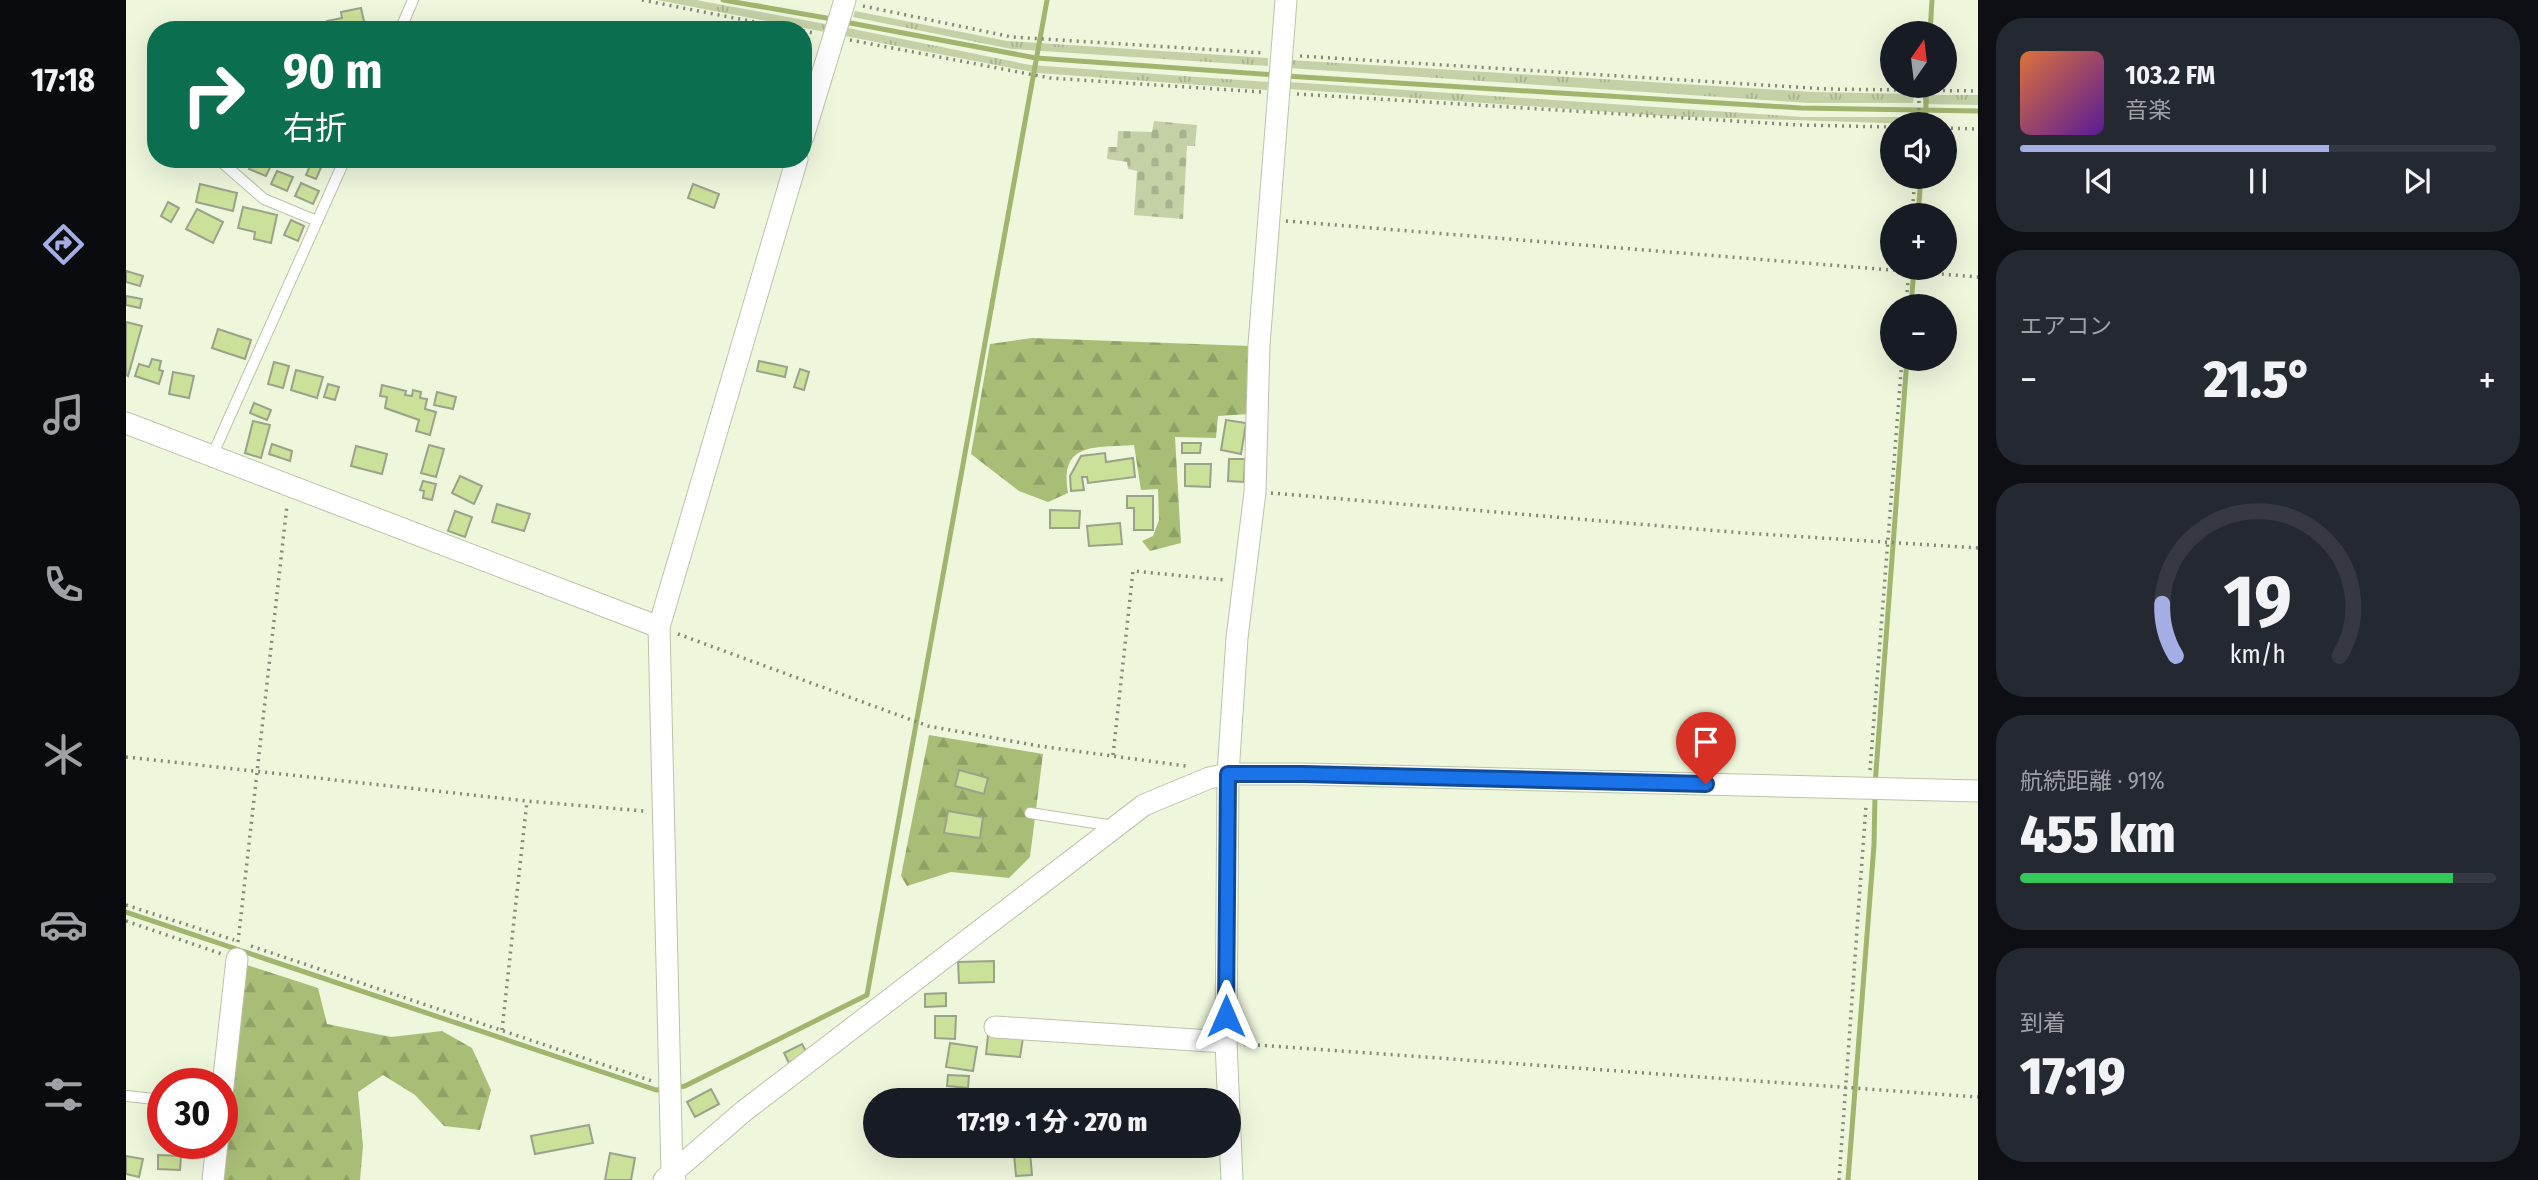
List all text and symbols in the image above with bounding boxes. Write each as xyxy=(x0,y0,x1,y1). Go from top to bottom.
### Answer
north arrow xyxy=(1880,21,1956,98)
map controls xyxy=(1880,21,1957,371)
text: 90 m xyxy=(283,42,383,101)
icon: right xyxy=(168,49,259,140)
text: 103.2 FM xyxy=(2125,60,2215,91)
text: 17:18 xyxy=(31,61,95,99)
text: 音楽 xyxy=(2125,96,2171,124)
text: 右折 xyxy=(283,109,347,147)
button: sound xyxy=(1880,112,1957,189)
icon: previous xyxy=(2080,162,2118,200)
icon: pause xyxy=(2239,162,2277,200)
icon: next xyxy=(2398,162,2436,200)
button: + xyxy=(1880,203,1957,280)
icon: directions xyxy=(39,220,88,269)
button: − xyxy=(1880,294,1957,371)
text: エアコン xyxy=(2020,312,2112,340)
text: 21.5° xyxy=(2204,348,2312,411)
text: − xyxy=(2020,357,2037,403)
text: + xyxy=(2479,357,2496,403)
icon: music xyxy=(39,390,88,439)
text: 19 xyxy=(2224,558,2292,645)
icon: phone xyxy=(39,560,88,609)
text: km/h xyxy=(2230,640,2286,670)
pin xyxy=(1676,712,1736,784)
icon: arrive xyxy=(1687,723,1725,761)
icon: climate xyxy=(39,730,88,779)
text: 航続距離 · 91% xyxy=(2020,767,2165,795)
text: 455 km xyxy=(2020,803,2176,866)
icon: car xyxy=(39,900,88,949)
position arrow xyxy=(1189,979,1263,1053)
text: 到着 xyxy=(2020,1009,2066,1037)
text: 17:19 xyxy=(2020,1045,2125,1108)
speed limit sign: 30 xyxy=(147,1068,238,1159)
icon: filters xyxy=(39,1070,88,1119)
text: 17:19 · 1 分 · 270 m xyxy=(957,1107,1147,1138)

